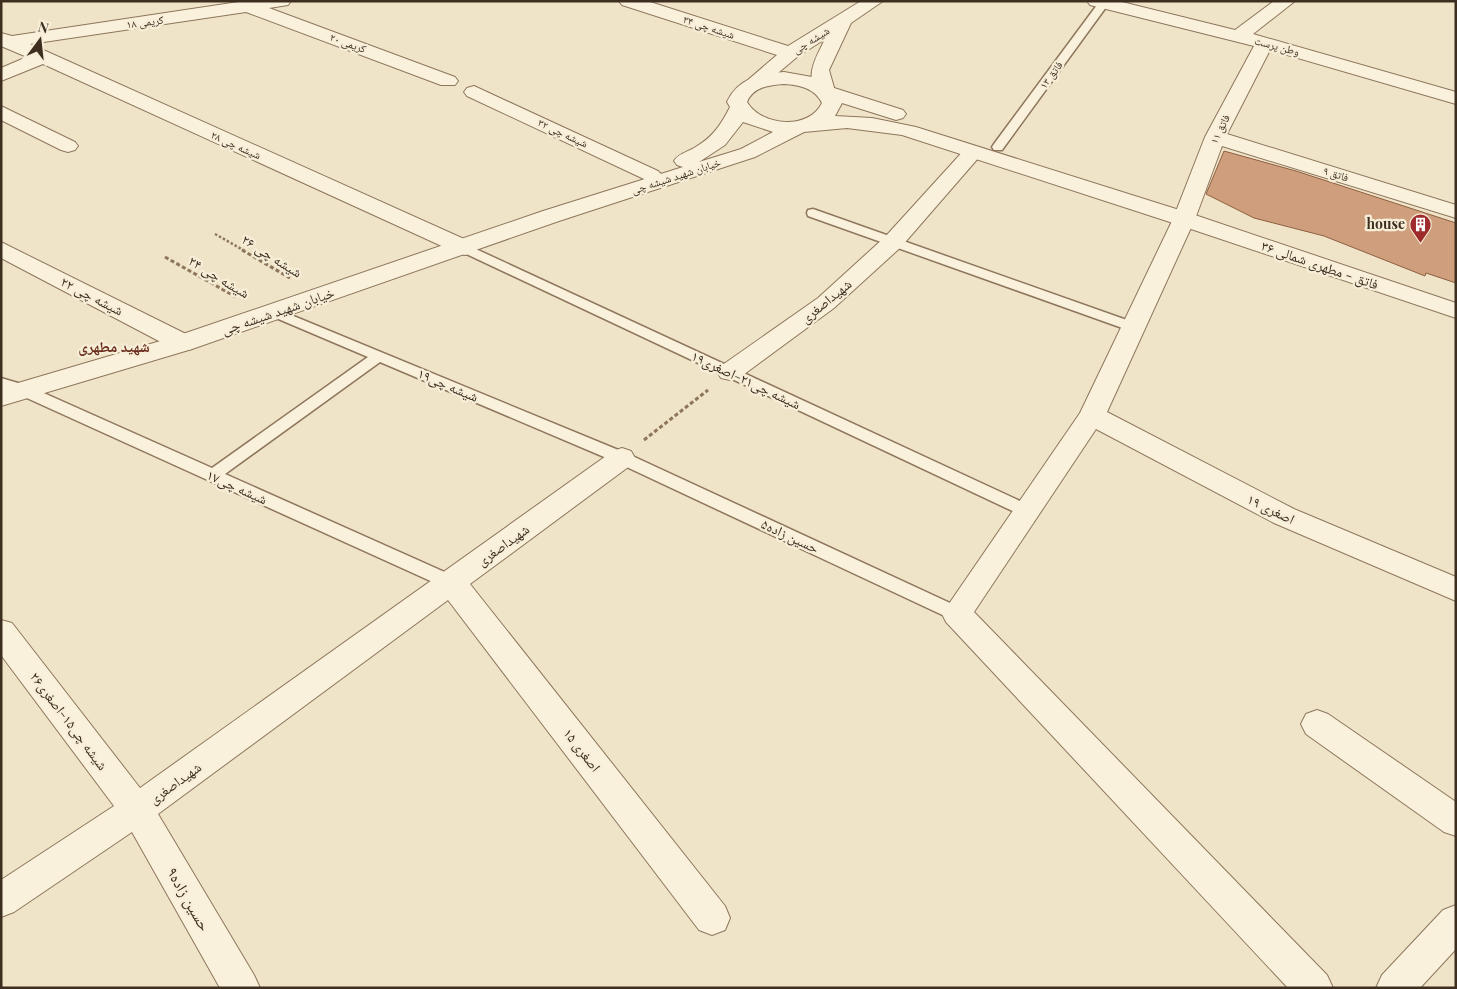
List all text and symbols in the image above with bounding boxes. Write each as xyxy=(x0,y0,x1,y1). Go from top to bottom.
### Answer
street label: کریمی ۱۸ xyxy=(125,11,165,32)
street label: شیشه چی ۳۴ xyxy=(681,11,737,42)
north arrow xyxy=(15,15,65,65)
text: N xyxy=(36,16,51,37)
street label: شیشه چی xyxy=(789,22,832,57)
street label: کریمی ۲۰ xyxy=(328,29,369,56)
street label: وطن پرست xyxy=(1253,32,1301,59)
street label: فاتق ۱۳ xyxy=(1035,58,1066,92)
street label: فاتق ۱۱ xyxy=(1206,111,1233,146)
street label: شیشه چی ۳۲ xyxy=(536,114,591,151)
street label: شیشه چی ۲۸ xyxy=(209,127,264,162)
street label: خیابان شهید شیشه چی xyxy=(629,154,722,197)
street label: فاتق ۹ xyxy=(1322,163,1351,185)
building icon: house xyxy=(1409,212,1433,243)
place label: house xyxy=(1367,214,1405,233)
street label: شیشه چی ۲۶ xyxy=(238,230,306,282)
street label: فاتق - مطهری شمالی ۳۶ xyxy=(1259,236,1381,294)
street label: شیشه چی ۲۴ xyxy=(185,251,253,302)
street label: شیشه چی ۲۲ xyxy=(58,272,127,319)
street label: شهیداصغری xyxy=(796,274,855,327)
street label: خیابان شهید شیشه چی xyxy=(219,282,337,339)
district label: شهید مطهری xyxy=(78,336,150,356)
street label: شیشه چی۲۱-اصغری۱۹ xyxy=(689,346,804,413)
street label: شیشه چی۱۹ xyxy=(415,363,482,406)
street label: شیشه چی۱۷ xyxy=(204,465,271,508)
street label: اصغری ۱۹ xyxy=(1244,489,1298,528)
street label: حسین زاده۵ xyxy=(758,514,822,557)
street label: شهیداصغری xyxy=(473,519,533,570)
street label: شیشه چی۱۵-اصغری۲۶ xyxy=(26,668,113,774)
street label: اصغری ۱۵ xyxy=(559,724,605,775)
street label: شهیداصغری xyxy=(145,757,205,808)
street label: حسین زاده۹ xyxy=(162,863,216,935)

